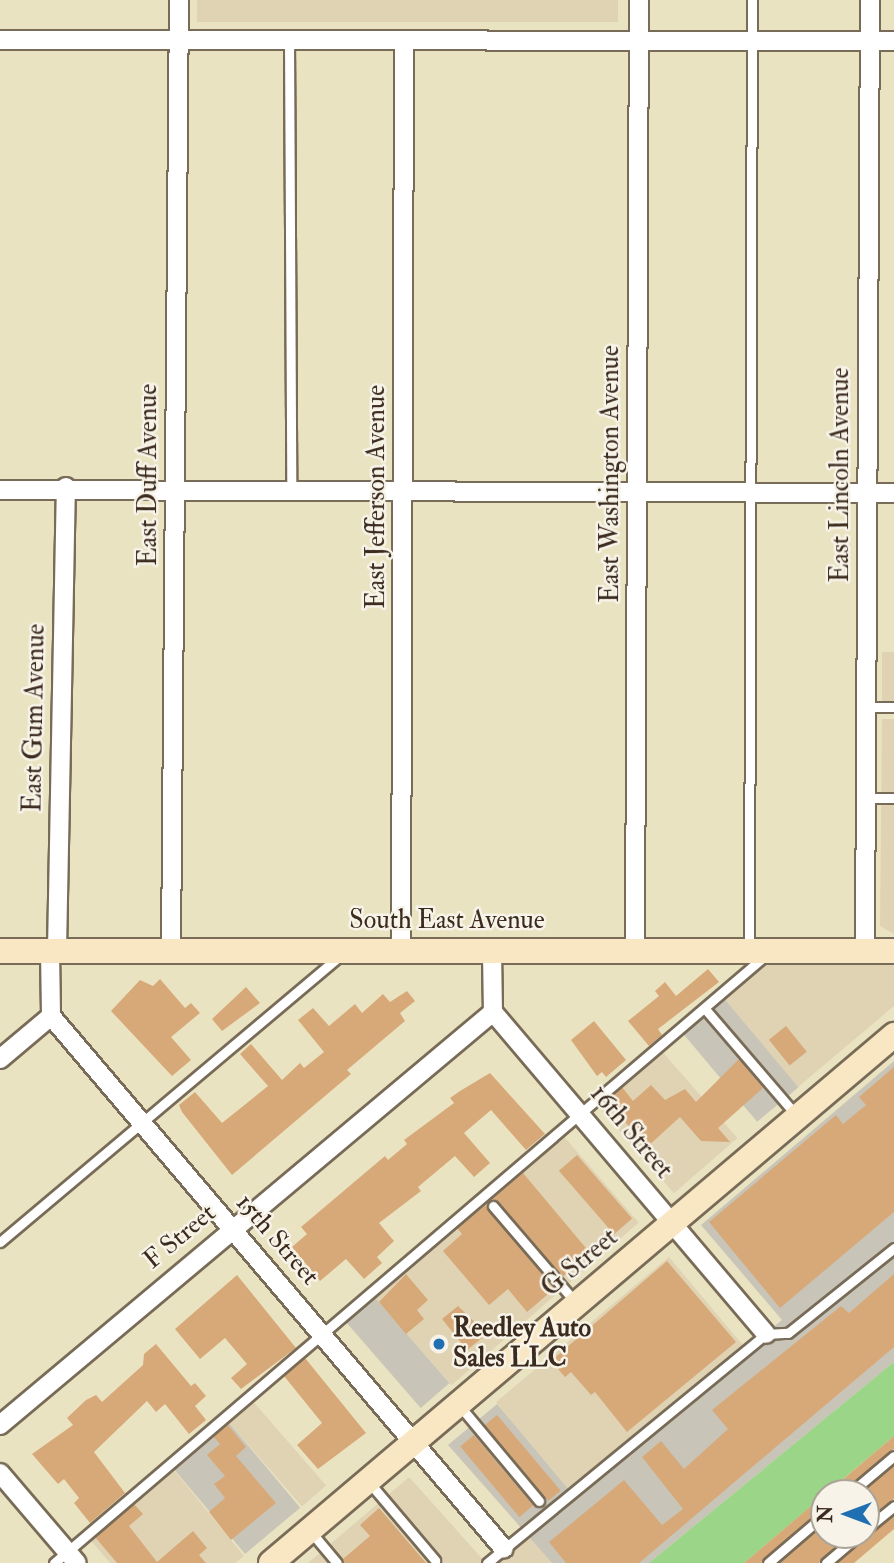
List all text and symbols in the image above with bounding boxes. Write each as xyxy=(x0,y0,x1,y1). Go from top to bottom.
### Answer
street label: East Washington Avenue xyxy=(595,345,627,603)
street label: East Lincoln Avenue xyxy=(825,368,857,582)
street label: East Duff Avenue xyxy=(133,384,165,566)
street label: East Jefferson Avenue xyxy=(361,385,393,609)
street label: East Gum Avenue xyxy=(18,624,52,812)
street label: South East Avenue xyxy=(349,905,545,937)
street label: 16th Street xyxy=(583,1079,679,1185)
street label: 15th Street xyxy=(229,1188,325,1292)
street label: F Street xyxy=(138,1198,222,1276)
street label: G Street xyxy=(536,1222,624,1304)
place label: Reedley Auto Sales LLC xyxy=(453,1313,591,1374)
marker: Reedley Auto Sales LLC xyxy=(431,1336,447,1352)
north arrow xyxy=(810,1479,880,1549)
text: N xyxy=(814,1506,838,1523)

